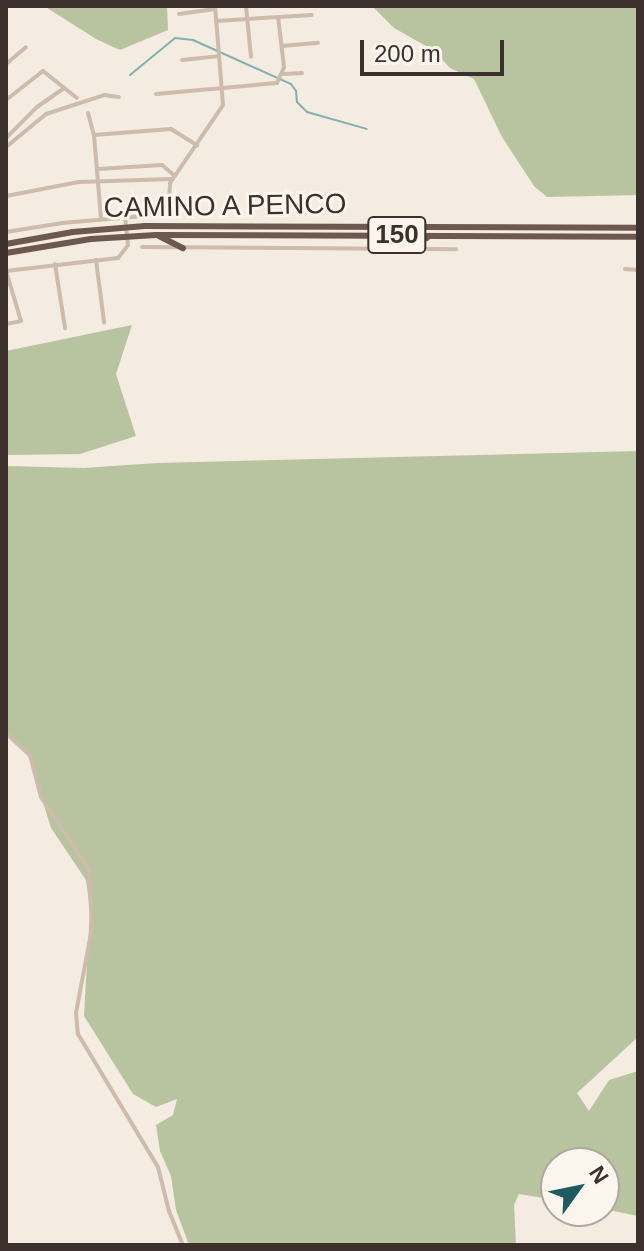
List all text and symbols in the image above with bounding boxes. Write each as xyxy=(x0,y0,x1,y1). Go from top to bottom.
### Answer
scale bar xyxy=(364,24,508,74)
text: 200 m xyxy=(374,40,441,67)
street label: CAMINO A PENCO xyxy=(102,187,348,225)
road number: 150 xyxy=(367,213,427,257)
north arrow xyxy=(540,1147,620,1227)
text: N xyxy=(584,1161,614,1188)

